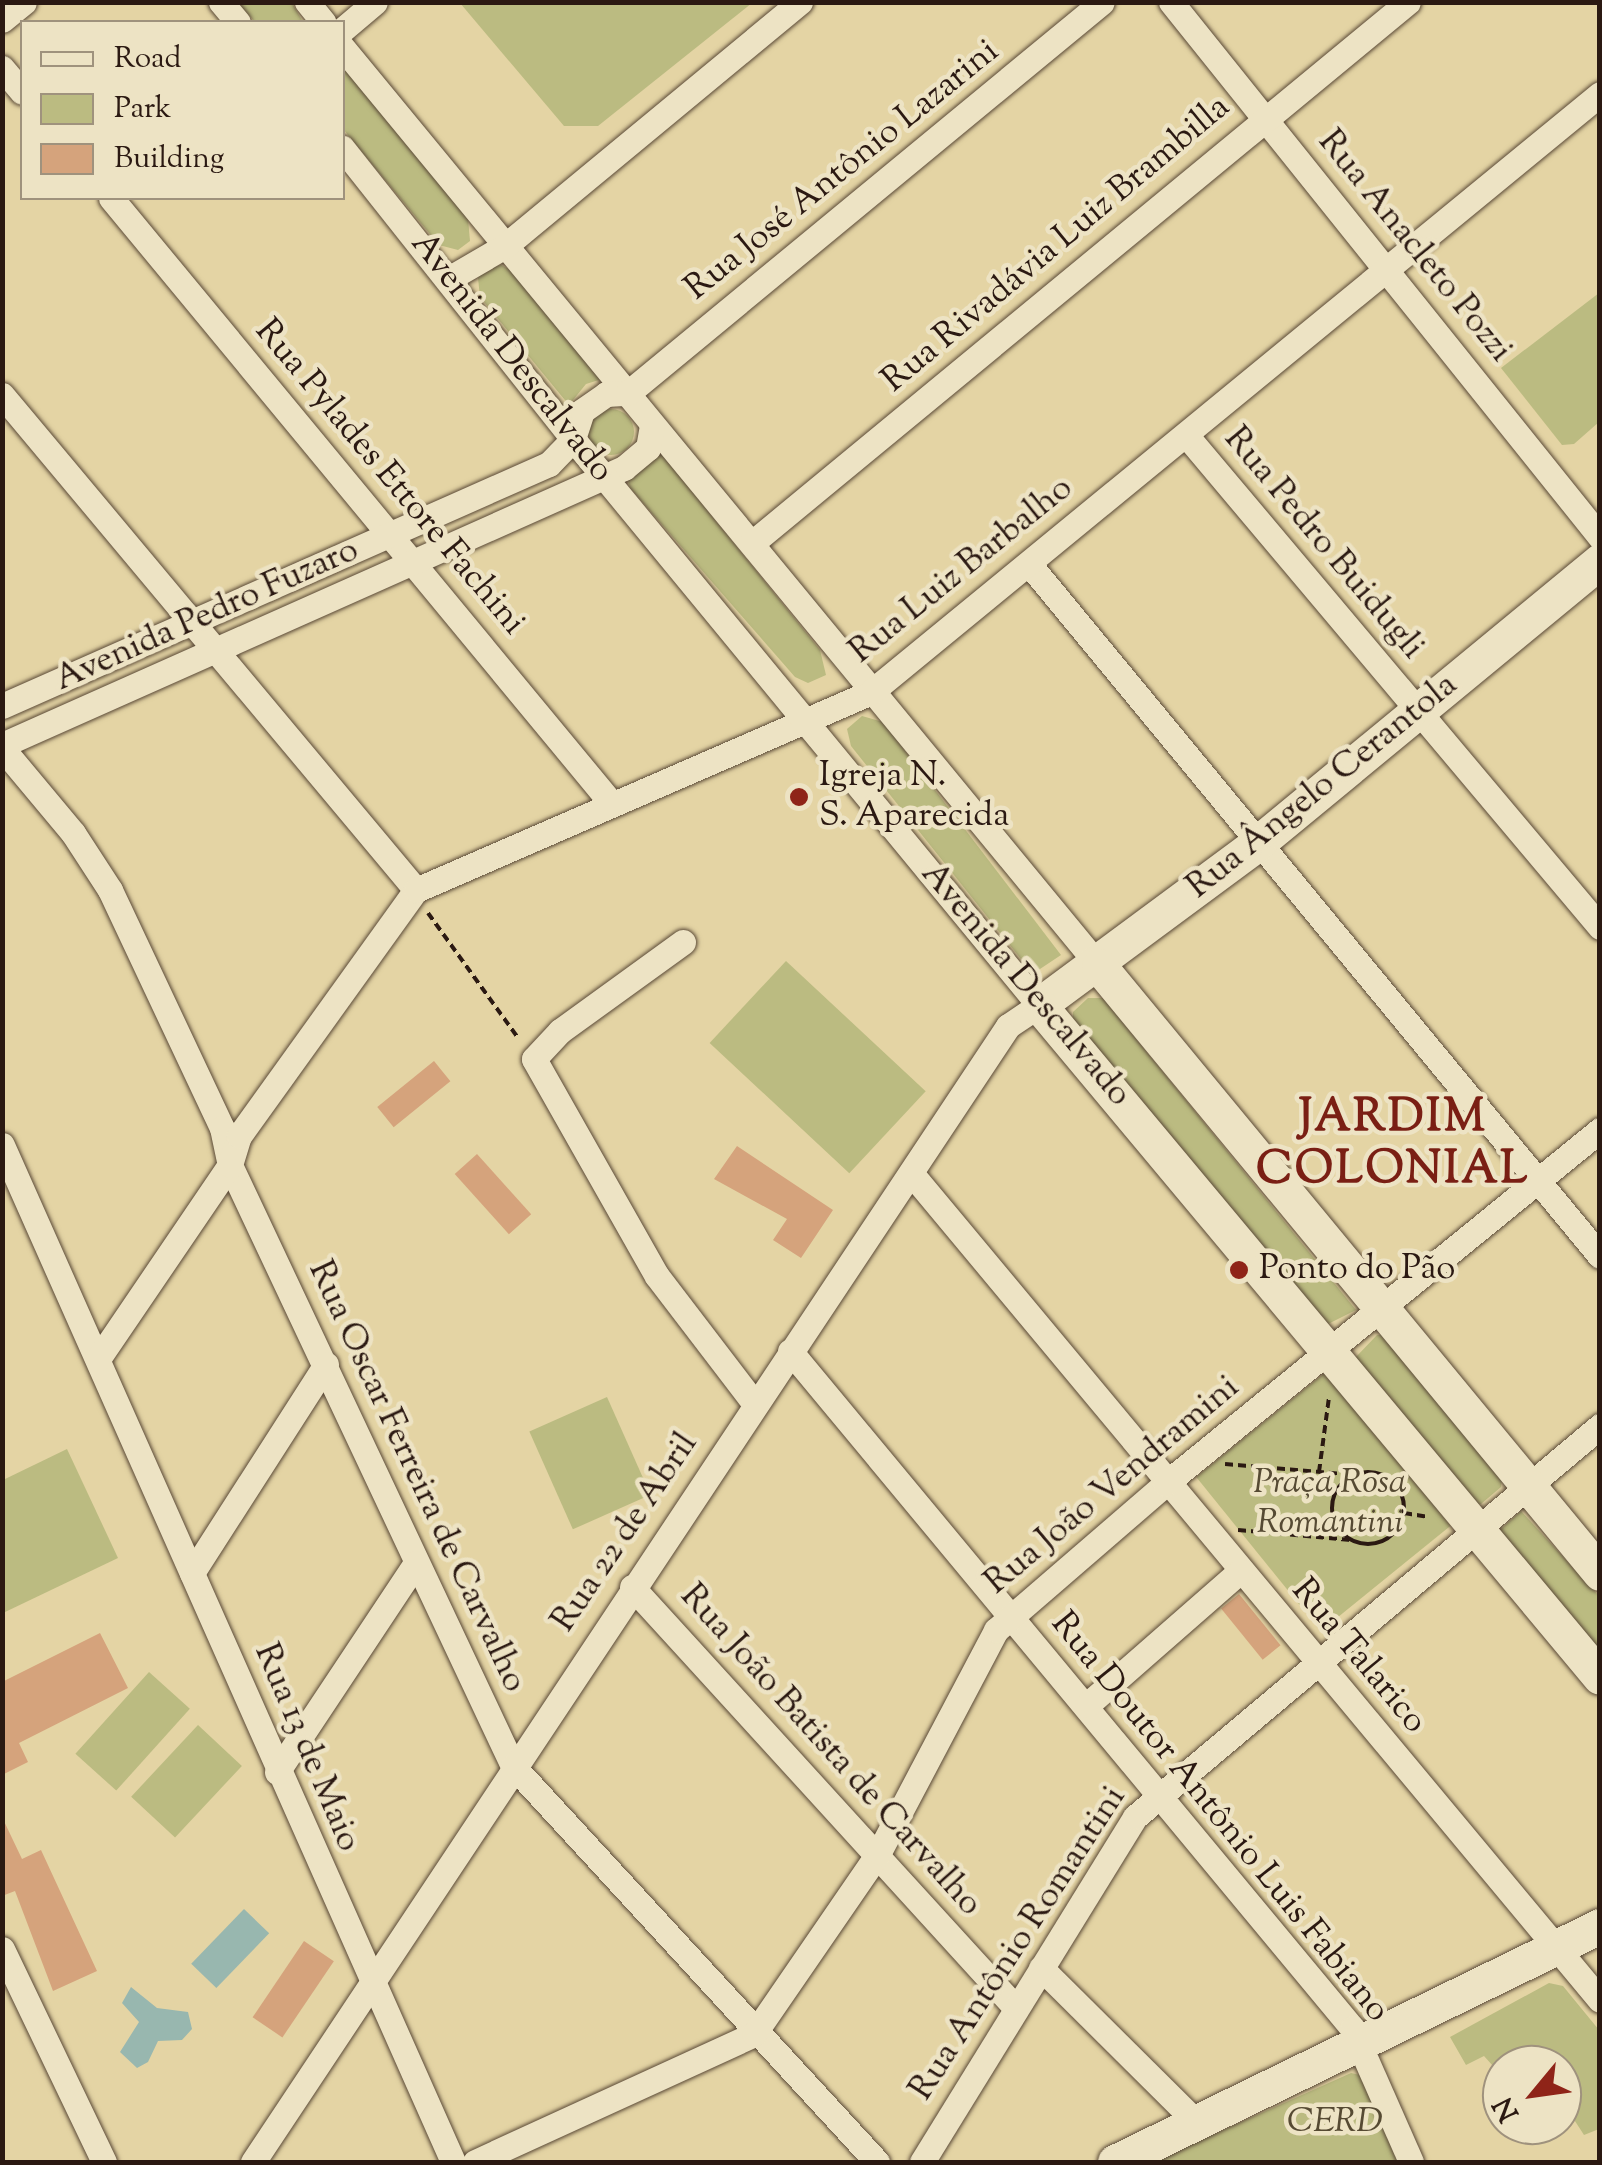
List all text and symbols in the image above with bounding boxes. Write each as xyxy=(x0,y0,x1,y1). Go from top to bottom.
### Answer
legend xyxy=(20,20,345,200)
street label: Rua José Antônio Lazarini xyxy=(678,32,1008,310)
text: Road xyxy=(114,38,181,81)
street label: Rua Rivadávia Luiz Brambilla xyxy=(875,87,1239,403)
text: Park xyxy=(114,88,171,131)
street label: Rua Anacleto Pozzi xyxy=(1308,123,1520,371)
text: Building xyxy=(114,138,224,181)
street label: Avenida Descalvado xyxy=(400,225,622,491)
street label: Rua Pylades Ettore Fachini xyxy=(245,312,533,644)
street label: Rua Pedro Buidugli xyxy=(1214,419,1432,669)
street label: Rua Luiz Barbalho xyxy=(842,468,1082,674)
street label: Avenida Pedro Fuzaro xyxy=(49,530,365,702)
street label: Rua Ângelo Cerantola xyxy=(1179,665,1467,909)
place label: Igreja N. S. Aparecida xyxy=(819,756,1009,838)
marker: Igreja N. S. Aparecida xyxy=(788,786,810,808)
street label: Avenida Descalvado xyxy=(911,854,1139,1116)
district label: JARDIM COLONIAL xyxy=(1256,1093,1530,1199)
place label: Ponto do Pão xyxy=(1259,1249,1455,1291)
street label: Rua Oscar Ferreira de Carvalho xyxy=(297,1255,535,1699)
marker: Ponto do Pão xyxy=(1228,1259,1250,1281)
street label: Rua João Vendramini xyxy=(977,1367,1249,1605)
street label: Rua 22 de Abril xyxy=(544,1425,708,1641)
park label: Praça Rosa Romantini xyxy=(1253,1463,1407,1545)
street label: Rua Talarico xyxy=(1281,1571,1435,1743)
street label: Rua João Batista de Carvalho xyxy=(670,1577,990,1925)
street label: Rua Doutor Antônio Luis Fabiano xyxy=(1041,1605,1397,2031)
street label: Rua 13 de Maio xyxy=(243,1638,369,1858)
street label: Rua Antônio Romantini xyxy=(902,1779,1136,2109)
north arrow xyxy=(1482,2045,1582,2145)
text: N xyxy=(1485,2089,1530,2128)
park label: CERD xyxy=(1287,2102,1383,2144)

